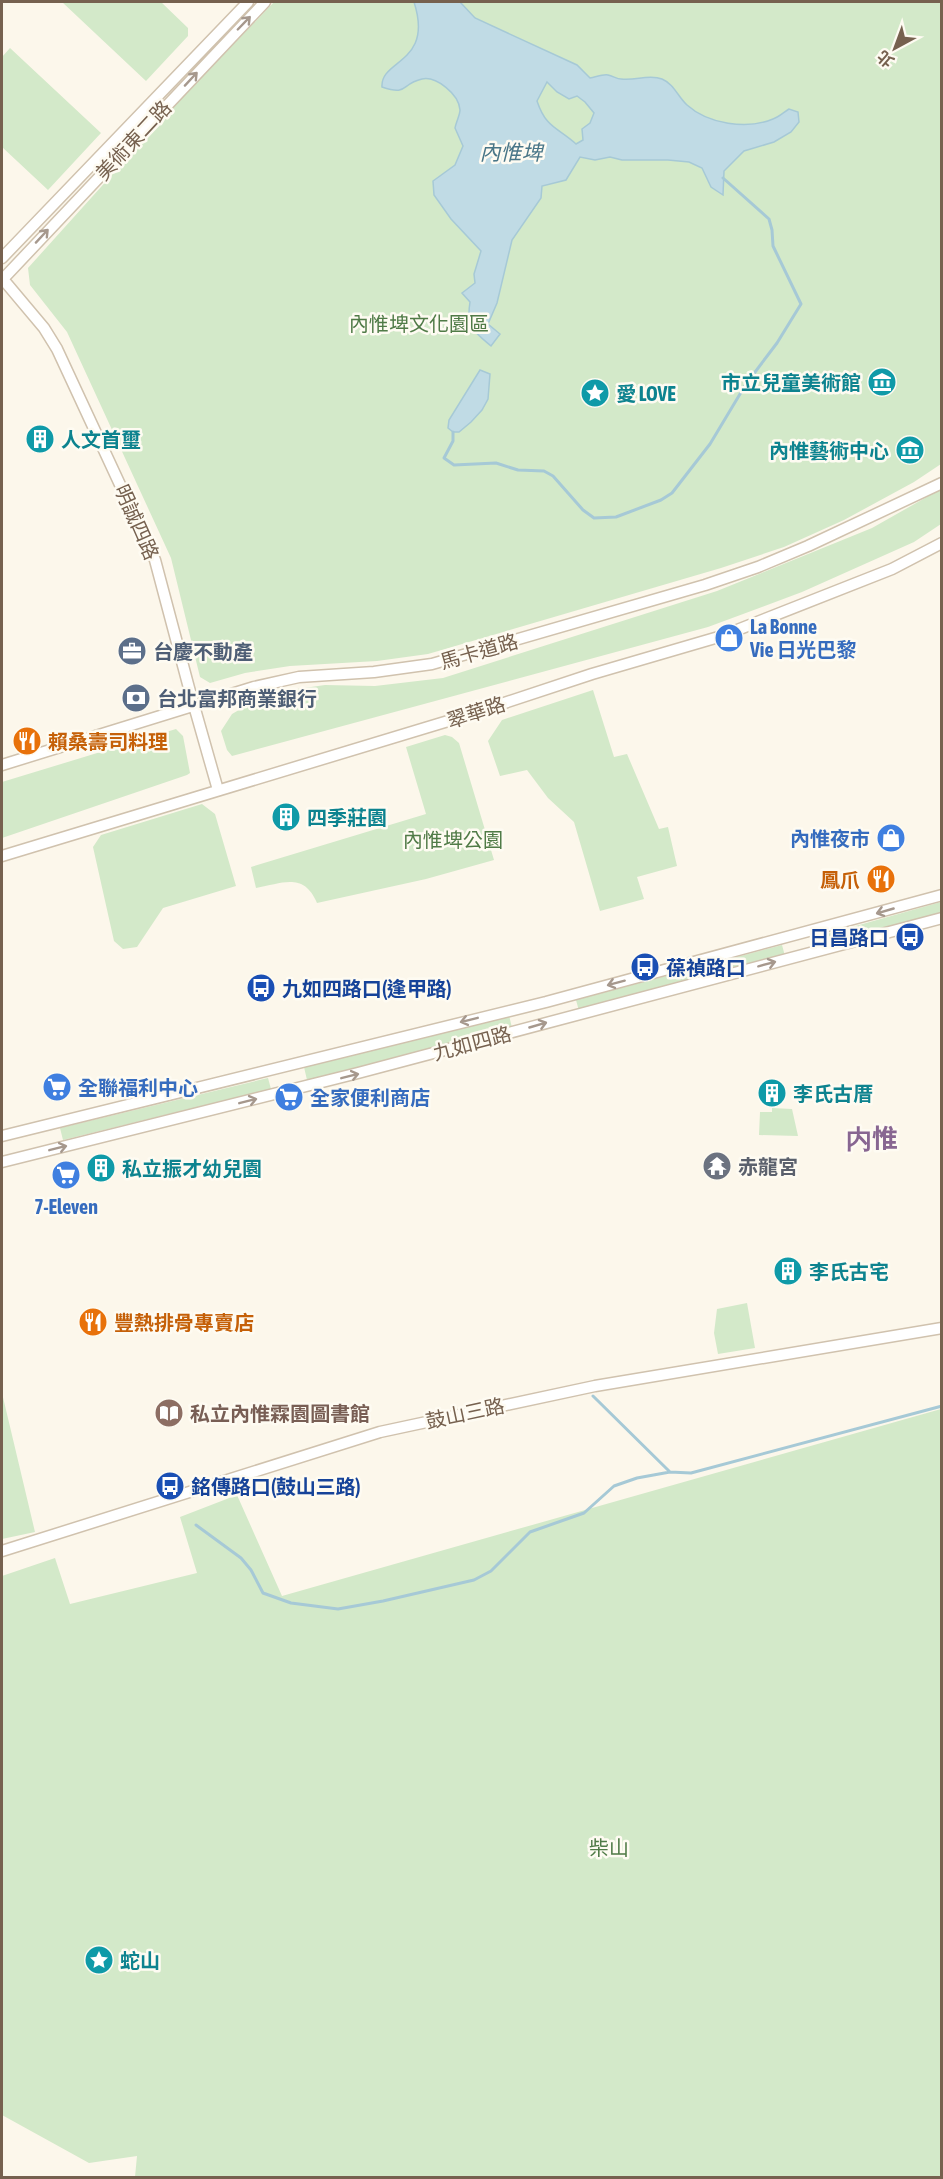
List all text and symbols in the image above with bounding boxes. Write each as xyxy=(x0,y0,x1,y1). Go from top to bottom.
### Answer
one-way arrow xyxy=(237,15,252,30)
north arrow xyxy=(865,18,925,78)
text: 北 xyxy=(873,47,897,71)
one-way arrow xyxy=(184,72,198,87)
street label: 美術東二路 xyxy=(90,96,176,184)
water label: 內惟埤 xyxy=(480,140,545,164)
one-way arrow xyxy=(35,229,50,244)
park label: 內惟埤文化園區 xyxy=(349,312,489,335)
museum icon: 市立兒童美術館 xyxy=(866,366,898,398)
place label: 市立兒童美術館 xyxy=(721,371,861,394)
place icon: 愛 LOVE xyxy=(579,377,611,409)
place label: 愛 LOVE xyxy=(616,382,676,405)
building icon: 人文首璽 xyxy=(24,423,56,455)
place label: 人文首璽 xyxy=(61,428,141,451)
museum icon: 內惟藝術中心 xyxy=(894,434,926,466)
place label: 內惟藝術中心 xyxy=(769,439,889,462)
street label: 明誠四路 xyxy=(110,481,164,563)
place label: La Bonne Vie 日光巴黎 xyxy=(749,615,856,661)
shop icon: La Bonne Vie 日光巴黎 xyxy=(713,622,745,654)
street label: 馬卡道路 xyxy=(437,629,521,673)
office icon: 台慶不動產 xyxy=(116,635,148,667)
place label: 台慶不動產 xyxy=(153,640,253,663)
bank icon: 台北富邦商業銀行 xyxy=(120,682,152,714)
place label: 台北富邦商業銀行 xyxy=(157,687,317,710)
street label: 翠華路 xyxy=(444,692,508,732)
restaurant icon: 賴桑壽司料理 xyxy=(11,725,43,757)
place label: 賴桑壽司料理 xyxy=(48,730,168,753)
building icon: 四季莊園 xyxy=(270,801,302,833)
place label: 四季莊園 xyxy=(307,806,387,829)
shop icon: 內惟夜市 xyxy=(875,822,907,854)
place label: 內惟夜市 xyxy=(790,827,870,850)
park label: 內惟埤公園 xyxy=(403,828,503,851)
restaurant icon: 鳳爪 xyxy=(865,863,897,895)
place label: 鳳爪 xyxy=(820,868,860,891)
one-way arrow xyxy=(876,906,895,918)
bus stop icon: 日昌路口 xyxy=(894,921,926,953)
place label: 日昌路口 xyxy=(809,926,889,949)
bus stop icon: 葆禎路口 xyxy=(629,951,661,983)
place label: 葆禎路口 xyxy=(666,956,746,979)
one-way arrow xyxy=(757,958,776,970)
bus stop icon: 九如四路口(逢甲路) xyxy=(245,972,277,1004)
place label: 九如四路口(逢甲路) xyxy=(282,977,452,1000)
one-way arrow xyxy=(606,978,625,989)
one-way arrow xyxy=(459,1015,478,1027)
one-way arrow xyxy=(528,1019,547,1030)
street label: 九如四路 xyxy=(430,1022,514,1064)
one-way arrow xyxy=(340,1069,359,1081)
supermarket icon: 全聯福利中心 xyxy=(41,1071,73,1103)
place label: 全聯福利中心 xyxy=(78,1076,198,1099)
building icon: 李氏古厝 xyxy=(756,1077,788,1109)
supermarket icon: 全家便利商店 xyxy=(273,1081,305,1113)
place label: 李氏古厝 xyxy=(793,1082,873,1105)
place label: 全家便利商店 xyxy=(310,1086,430,1109)
one-way arrow xyxy=(238,1095,257,1107)
district label: 内惟 xyxy=(846,1124,898,1154)
one-way arrow xyxy=(49,1142,68,1154)
temple icon: 赤龍宮 xyxy=(701,1150,733,1182)
building icon: 私立振才幼兒園 xyxy=(85,1152,117,1184)
place label: 赤龍宮 xyxy=(738,1155,798,1178)
place label: 私立振才幼兒園 xyxy=(122,1157,262,1180)
supermarket icon: 7-Eleven xyxy=(50,1159,82,1191)
place label: 7-Eleven xyxy=(34,1195,98,1218)
building icon: 李氏古宅 xyxy=(772,1255,804,1287)
place label: 李氏古宅 xyxy=(809,1260,889,1283)
restaurant icon: 豐熱排骨專賣店 xyxy=(77,1306,109,1338)
place label: 豐熱排骨專賣店 xyxy=(114,1311,254,1334)
street label: 鼓山三路 xyxy=(423,1393,507,1433)
library icon: 私立內惟霖園圖書館 xyxy=(153,1397,185,1429)
place label: 私立內惟霖園圖書館 xyxy=(190,1402,370,1425)
bus stop icon: 銘傳路口(鼓山三路) xyxy=(154,1470,186,1502)
place label: 銘傳路口(鼓山三路) xyxy=(191,1475,361,1498)
park label: 柴山 xyxy=(589,1836,629,1859)
place icon: 蛇山 xyxy=(83,1944,115,1976)
place label: 蛇山 xyxy=(120,1949,160,1972)

